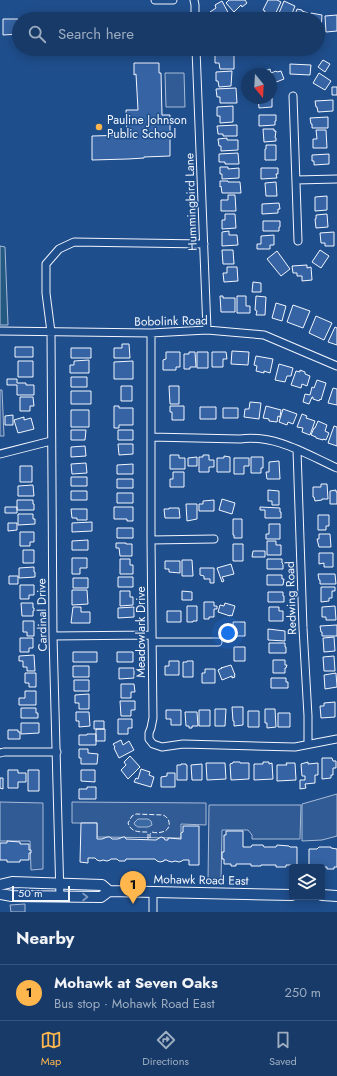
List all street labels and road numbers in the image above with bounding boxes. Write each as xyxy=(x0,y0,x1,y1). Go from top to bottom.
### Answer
street label: Hummingbird Lane xyxy=(180,153,202,251)
street label: Bobolink Road xyxy=(134,311,208,331)
street label: Redwing Road xyxy=(281,561,301,635)
street label: Cardinal Drive xyxy=(32,578,52,652)
street label: Meadowlark Drive xyxy=(132,586,150,678)
street label: Mohawk Road East xyxy=(153,870,249,890)

